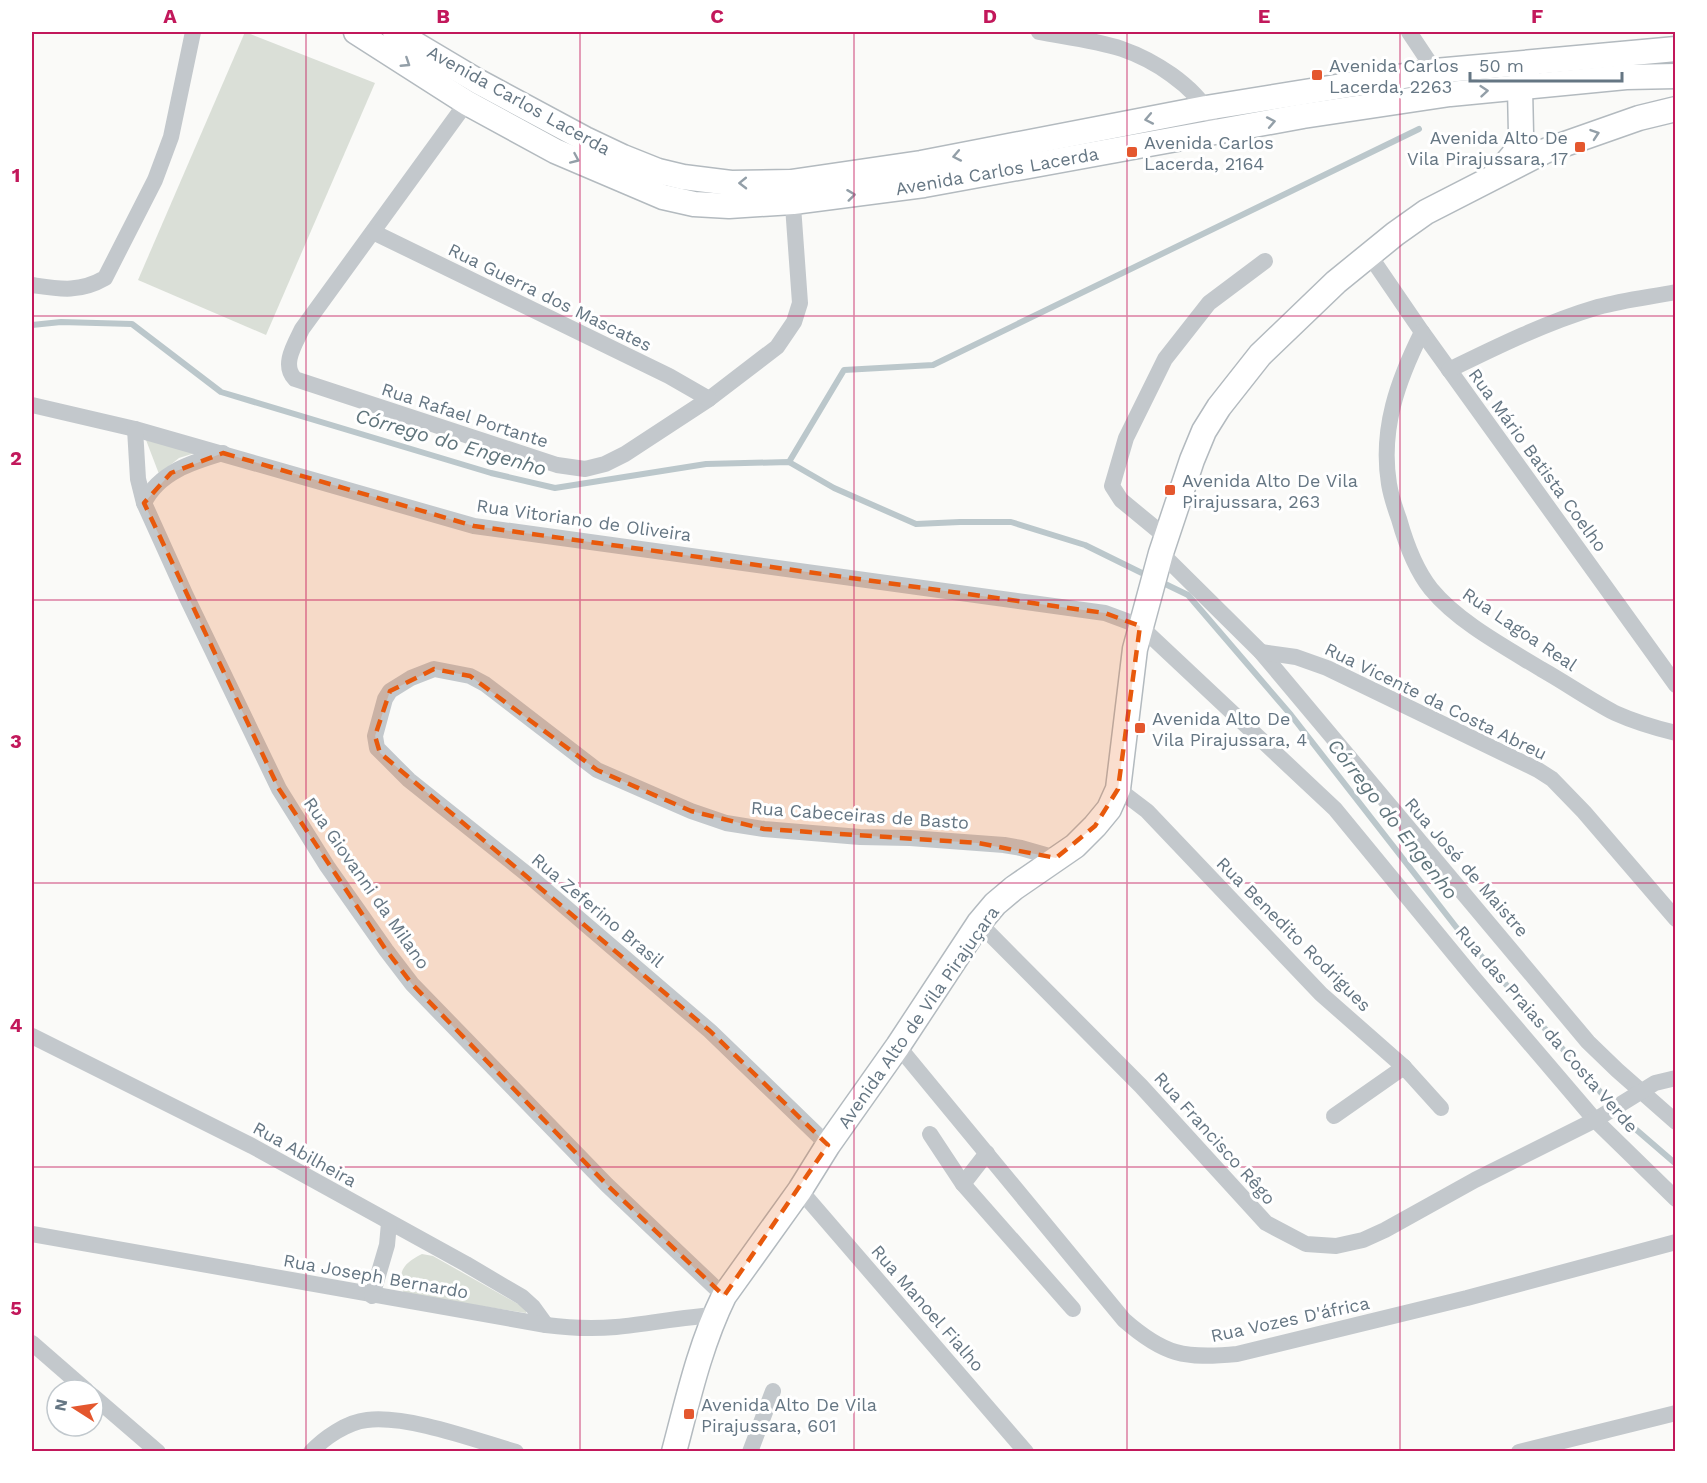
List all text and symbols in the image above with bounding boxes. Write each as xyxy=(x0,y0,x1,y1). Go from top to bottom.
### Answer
text: A xyxy=(163,4,177,28)
text: B xyxy=(436,4,450,28)
text: C xyxy=(710,4,724,28)
text: D xyxy=(983,4,997,28)
text: E xyxy=(1258,4,1270,28)
text: F xyxy=(1531,4,1543,28)
street label: Avenida Carlos Lacerda xyxy=(424,41,614,159)
scale bar xyxy=(1470,45,1622,83)
one-way arrow xyxy=(399,55,410,66)
place label: Avenida Carlos Lacerda, 2263 xyxy=(1329,55,1459,97)
text: 50 m xyxy=(1479,55,1524,76)
marker: Avenida Carlos Lacerda, 2263 xyxy=(1310,68,1324,82)
one-way arrow xyxy=(1480,85,1489,98)
one-way arrow xyxy=(1144,112,1154,125)
one-way arrow xyxy=(1265,116,1275,129)
place label: Avenida Alto De Vila Pirajussara, 17 xyxy=(1407,127,1568,169)
one-way arrow xyxy=(1589,128,1600,141)
place label: Avenida Carlos Lacerda, 2164 xyxy=(1144,132,1274,174)
marker: Avenida Alto De Vila Pirajussara, 17 xyxy=(1573,140,1587,154)
street label: Avenida Carlos Lacerda xyxy=(894,143,1100,199)
marker: Avenida Carlos Lacerda, 2164 xyxy=(1125,145,1139,159)
one-way arrow xyxy=(952,149,962,162)
one-way arrow xyxy=(568,152,579,164)
text: 1 xyxy=(12,163,20,187)
one-way arrow xyxy=(739,177,748,189)
one-way arrow xyxy=(846,189,855,201)
street label: Rua Guerra dos Mascates xyxy=(445,239,655,355)
street label: Rua Mário Batista Coelho xyxy=(1465,364,1611,556)
street label: Rua Rafael Portante xyxy=(379,378,551,452)
water label: Córrego do Engenho xyxy=(353,403,549,481)
text: 2 xyxy=(10,446,22,470)
place label: Avenida Alto De Vila Pirajussara, 263 xyxy=(1182,470,1358,512)
marker: Avenida Alto De Vila Pirajussara, 263 xyxy=(1163,483,1177,497)
street label: Rua Vitoriano de Oliveira xyxy=(475,495,693,545)
street label: Rua Lagoa Real xyxy=(1459,583,1582,675)
street label: Rua Vicente da Costa Abreu xyxy=(1322,638,1550,764)
place label: Avenida Alto De Vila Pirajussara, 4 xyxy=(1152,708,1307,750)
marker: Avenida Alto De Vila Pirajussara, 4 xyxy=(1133,721,1147,735)
text: 3 xyxy=(10,729,22,753)
water label: Córrego do Engenho xyxy=(1323,734,1463,904)
street label: Rua Giovanni da Milano xyxy=(300,793,434,973)
street label: Rua José de Maistre xyxy=(1401,793,1533,941)
street label: Rua Cabeceiras de Basto xyxy=(750,797,970,833)
street label: Rua Zeferino Brasil xyxy=(528,849,669,972)
street label: Rua Benedito Rodrigues xyxy=(1213,853,1375,1015)
street label: Avenida Alto de Vila Pirajuçara xyxy=(833,902,1003,1132)
street label: Rua das Praias da Costa Verde xyxy=(1451,921,1643,1137)
text: 4 xyxy=(10,1013,23,1037)
street label: Rua Francisco Rêgo xyxy=(1150,1067,1280,1209)
street label: Rua Abilheira xyxy=(250,1117,360,1191)
street label: Rua Manoel Fialho xyxy=(867,1240,989,1376)
street label: Rua Joseph Bernardo xyxy=(282,1249,470,1303)
street label: Rua Vozes D'áfrica xyxy=(1209,1292,1371,1346)
text: 5 xyxy=(10,1296,22,1320)
north arrow xyxy=(45,1378,105,1438)
place label: Avenida Alto De Vila Pirajussara, 601 xyxy=(701,1394,877,1436)
text: N xyxy=(50,1397,71,1413)
marker: Avenida Alto De Vila Pirajussara, 601 xyxy=(682,1407,696,1421)

